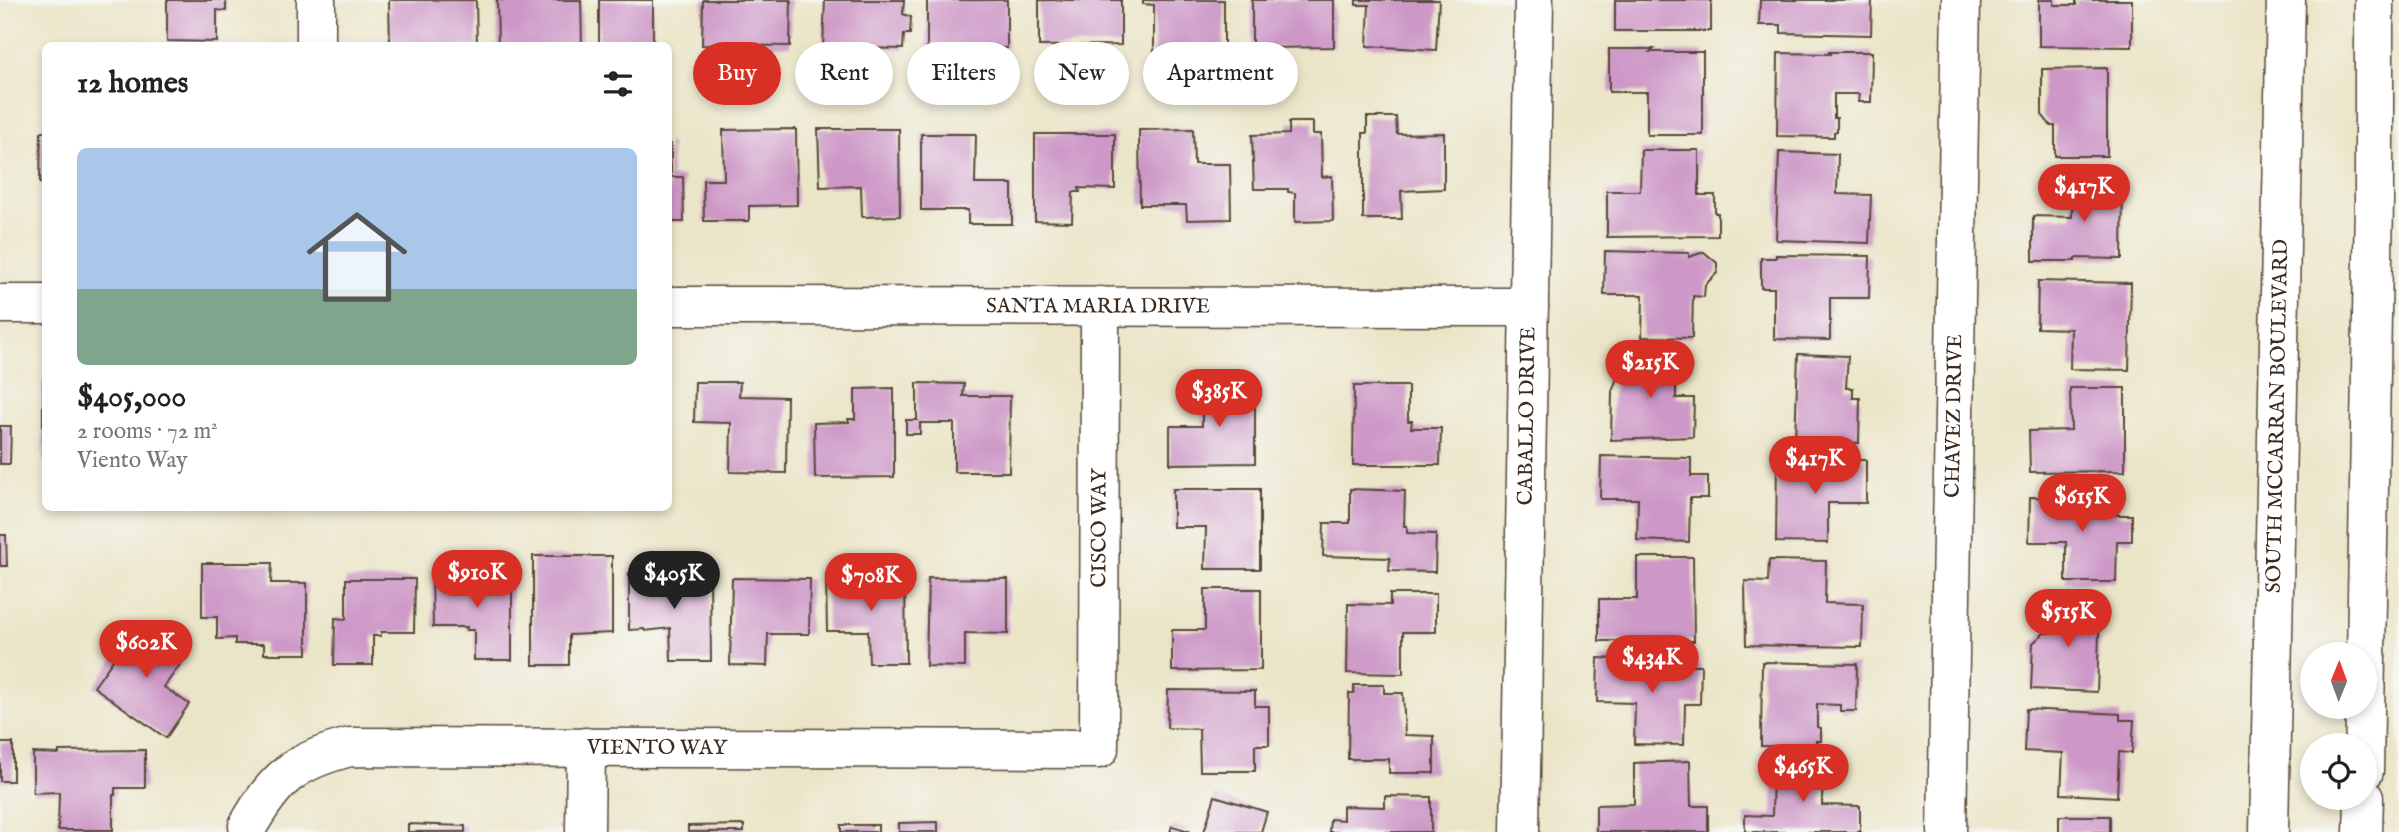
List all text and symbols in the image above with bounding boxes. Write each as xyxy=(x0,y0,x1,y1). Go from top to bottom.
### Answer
chip: Buy xyxy=(693,42,781,105)
chip: Rent xyxy=(795,42,893,105)
chip: Filters xyxy=(907,42,1020,105)
chip: New xyxy=(1034,42,1129,105)
chip: Apartment xyxy=(1143,42,1298,105)
text: 12 homes xyxy=(77,65,188,103)
icon: filters xyxy=(599,65,637,103)
pin: $417K xyxy=(2035,164,2133,224)
text: $417K xyxy=(2054,172,2114,201)
icon: home xyxy=(294,194,420,320)
street label: SOUTH MCCARRAN BOULEVARD xyxy=(2260,239,2295,593)
street label: SANTA MARIA DRIVE xyxy=(986,293,1210,320)
street label: CABALLO DRIVE xyxy=(1512,326,1542,506)
street label: CHAVEZ DRIVE xyxy=(1939,334,1969,498)
pin: $215K xyxy=(1601,340,1699,400)
text: $215K xyxy=(1621,348,1679,377)
pin: $385K xyxy=(1170,370,1268,429)
text: $385K xyxy=(1191,377,1247,406)
text: $405,000 xyxy=(77,379,186,417)
text: 2 rooms · 72 m² xyxy=(77,417,218,446)
pin: $417K xyxy=(1766,436,1864,496)
text: $417K xyxy=(1785,444,1845,473)
text: Viento Way xyxy=(77,446,188,475)
street label: CISCO WAY xyxy=(1086,467,1113,588)
pin: $615K xyxy=(2033,475,2131,534)
text: $615K xyxy=(2054,482,2110,511)
pin: $910K xyxy=(428,550,526,610)
pin: $405K xyxy=(625,552,723,611)
pin: $708K xyxy=(822,554,920,613)
text: $910K xyxy=(447,558,507,587)
text: $405K xyxy=(644,559,704,588)
text: $708K xyxy=(841,561,901,590)
pin: $515K xyxy=(2019,590,2117,649)
text: $515K xyxy=(2041,597,2095,626)
pin: $602K xyxy=(97,620,195,680)
text: $602K xyxy=(115,628,177,657)
pin: $434K xyxy=(1603,636,1701,695)
north arrow xyxy=(2300,642,2376,719)
map controls xyxy=(2300,642,2377,810)
text: $434K xyxy=(1622,643,1682,672)
button: locate xyxy=(2300,733,2377,810)
street label: VIENTO WAY xyxy=(586,734,729,762)
pin: $465K xyxy=(1754,744,1852,804)
text: $465K xyxy=(1774,752,1832,781)

